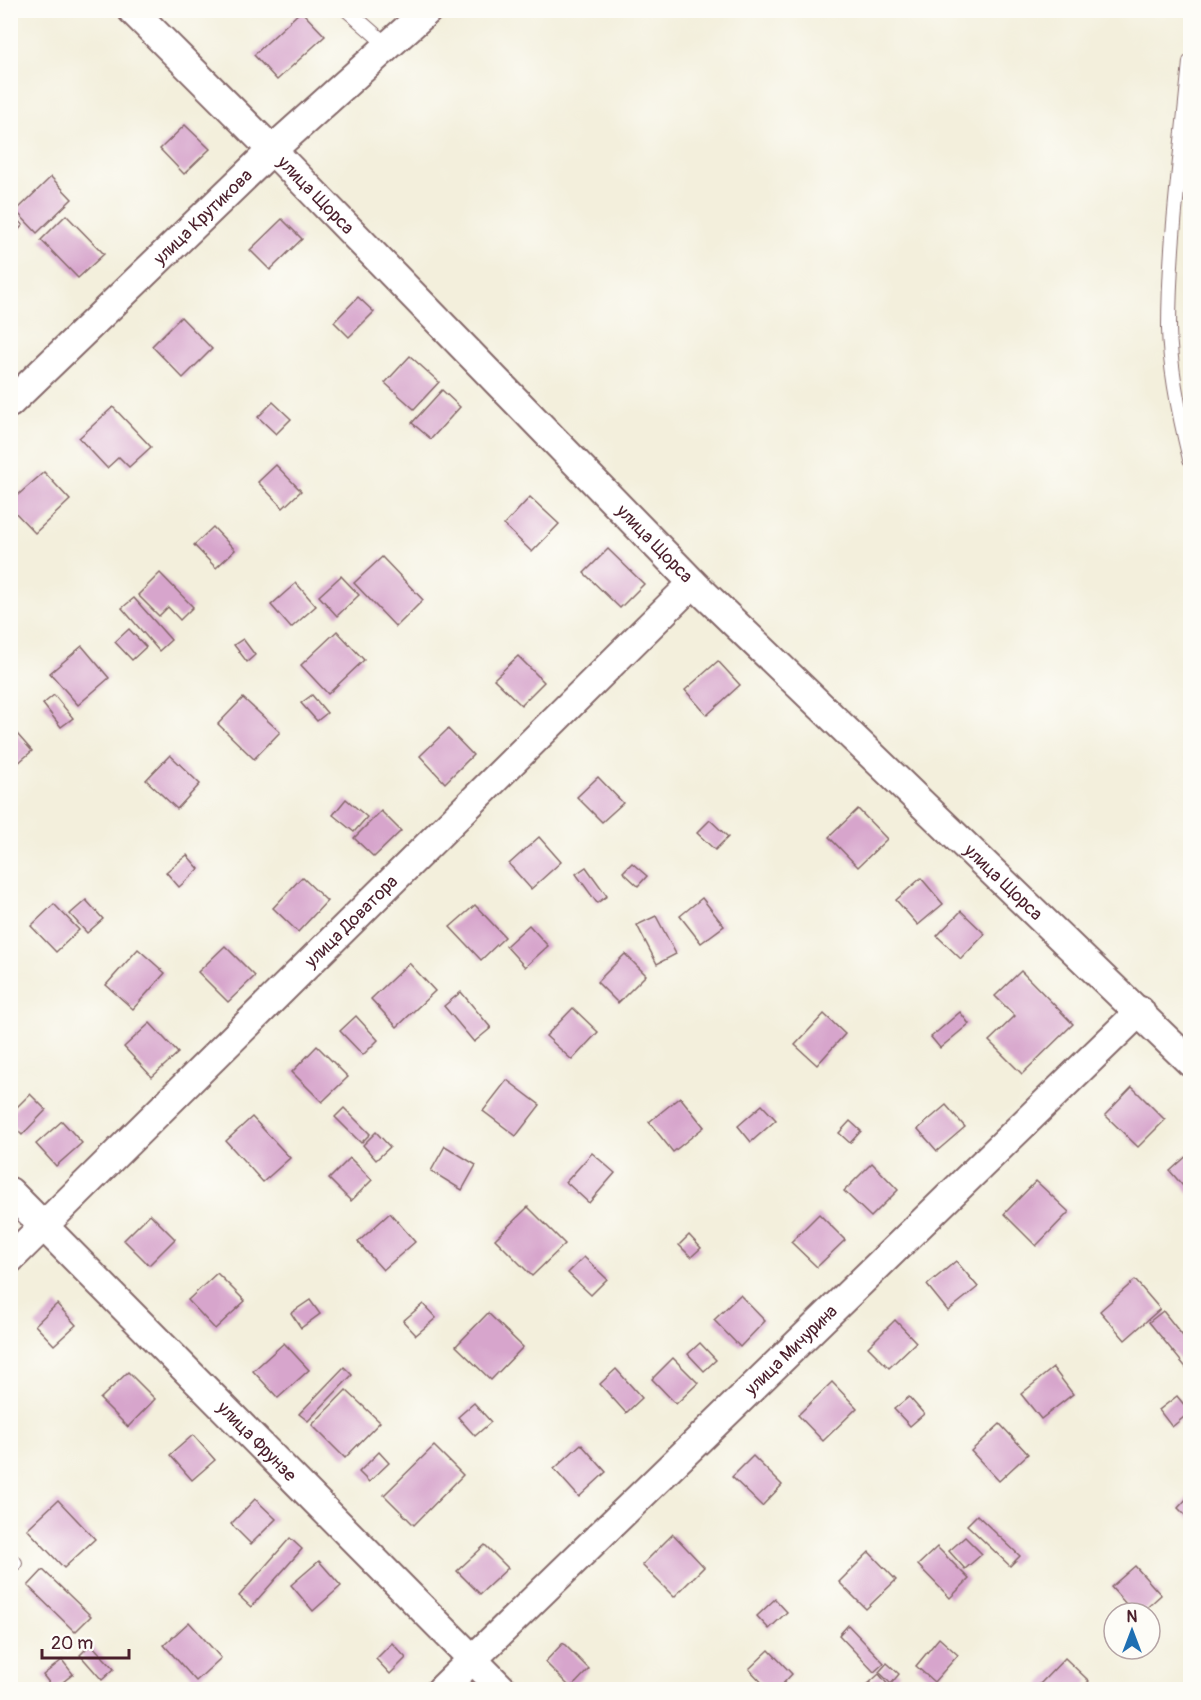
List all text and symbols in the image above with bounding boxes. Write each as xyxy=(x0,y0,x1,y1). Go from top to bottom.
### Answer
street label: улица Щорса xyxy=(272,151,359,240)
street label: улица Крутикова xyxy=(148,164,257,271)
street label: улица Щорса xyxy=(610,499,698,588)
street label: улица Щорса xyxy=(958,839,1047,926)
street label: улица Доватора xyxy=(299,871,403,974)
street label: улица Мичурина xyxy=(739,1300,843,1401)
street label: улица Фрунзе xyxy=(211,1396,301,1487)
north arrow xyxy=(1102,1601,1162,1661)
text: N xyxy=(1127,1607,1138,1627)
scale bar xyxy=(42,1622,129,1660)
text: 20 m xyxy=(51,1632,93,1655)

